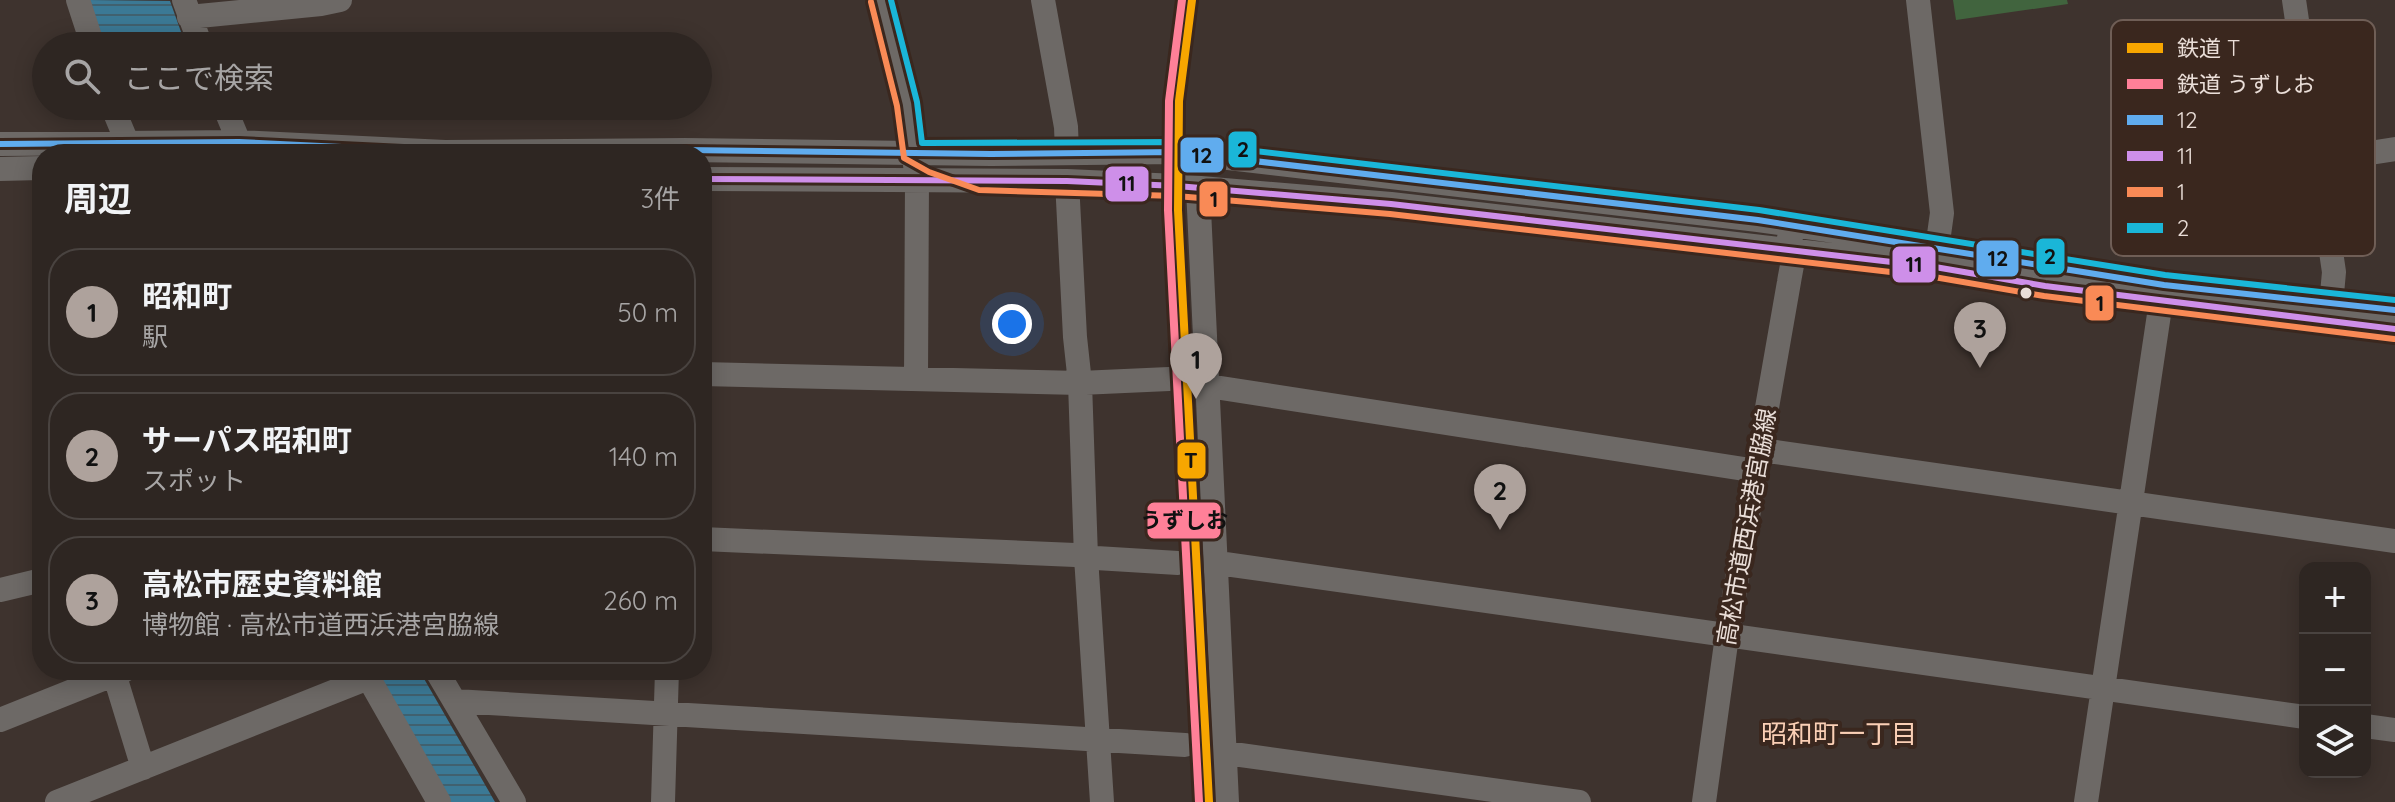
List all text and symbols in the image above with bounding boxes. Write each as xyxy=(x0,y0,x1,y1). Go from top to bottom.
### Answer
legend xyxy=(2111,20,2375,256)
search box xyxy=(32,32,712,120)
text: 鉄道 T xyxy=(2177,34,2240,62)
icon: search xyxy=(60,54,104,98)
text: ここで検索 xyxy=(124,59,274,97)
text: 鉄道 うずしお xyxy=(2177,70,2315,98)
text: 12 xyxy=(2177,106,2197,134)
line badge: 2 xyxy=(1227,130,1258,169)
text: 2 xyxy=(1237,135,1249,163)
line badge: 12 xyxy=(1179,136,1225,174)
text: 12 xyxy=(1191,141,1213,169)
text: 11 xyxy=(2177,142,2193,170)
line badge: 11 xyxy=(1104,165,1150,203)
text: 11 xyxy=(1118,169,1136,197)
text: 周辺 xyxy=(64,177,132,220)
text: 1 xyxy=(2177,178,2185,206)
line badge: 1 xyxy=(1198,180,1229,218)
text: 3件 xyxy=(640,182,680,215)
text: 1 xyxy=(1210,185,1218,213)
text: 2 xyxy=(2177,214,2189,242)
line badge: 2 xyxy=(2035,237,2066,276)
line badge: 12 xyxy=(1975,239,2020,278)
text: 2 xyxy=(2044,242,2056,270)
text: 12 xyxy=(1987,244,2009,272)
line badge: 11 xyxy=(1891,245,1937,284)
text: 11 xyxy=(1905,250,1923,278)
text: 昭和町 xyxy=(142,277,232,315)
line badge: 1 xyxy=(2084,284,2115,322)
unlabelled marker xyxy=(2018,285,2034,301)
text: 1 xyxy=(2096,289,2104,317)
text: 1 xyxy=(87,296,97,329)
text: 50 m xyxy=(618,296,678,329)
pin: 3 xyxy=(1954,302,2006,368)
your location xyxy=(992,304,1032,344)
text: 駅 xyxy=(142,320,168,353)
pin: 1 xyxy=(1170,333,1222,399)
street label: 高松市道西浜港宮脇線 xyxy=(1710,406,1782,648)
text: サーパス昭和町 xyxy=(142,421,352,459)
text: 2 xyxy=(85,440,99,473)
text: 140 m xyxy=(609,440,678,473)
line badge: T xyxy=(1176,441,1207,480)
text: T xyxy=(1184,446,1198,474)
text: スポット xyxy=(142,464,246,497)
pin: 2 xyxy=(1474,464,1526,530)
line badge: うずしお xyxy=(1146,501,1222,540)
text: うずしお xyxy=(1140,506,1228,534)
map controls xyxy=(2299,562,2371,778)
button: + xyxy=(2299,562,2371,634)
text: 高松市歴史資料館 xyxy=(142,565,382,603)
text: 3 xyxy=(85,584,99,617)
text: 260 m xyxy=(603,584,678,617)
text: 博物館 · 高松市道西浜港宮脇線 xyxy=(142,608,499,641)
button: − xyxy=(2299,634,2371,706)
button: layers xyxy=(2299,706,2371,778)
district label: 昭和町一丁目 xyxy=(1761,717,1917,750)

